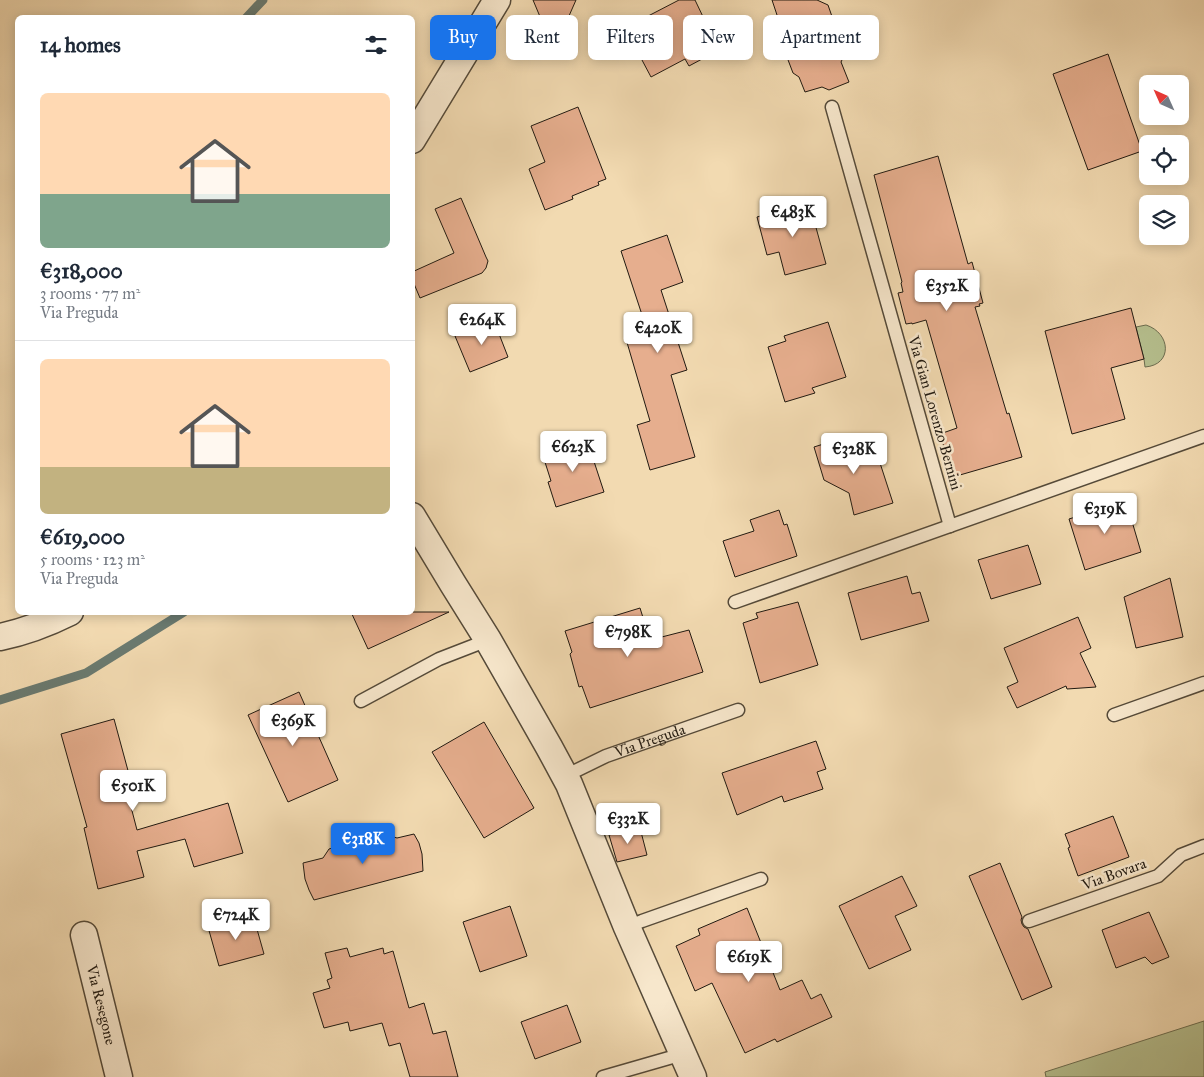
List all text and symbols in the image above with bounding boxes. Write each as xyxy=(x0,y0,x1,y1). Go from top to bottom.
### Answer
chip: Buy xyxy=(430,15,496,60)
chip: Rent xyxy=(506,15,578,60)
chip: Filters xyxy=(588,15,673,60)
chip: New xyxy=(683,15,753,60)
chip: Apartment xyxy=(763,15,879,60)
icon: filters xyxy=(362,31,390,59)
text: 14 homes xyxy=(40,32,121,58)
north arrow xyxy=(1139,75,1189,125)
map controls xyxy=(1139,75,1189,245)
icon: home xyxy=(170,126,260,216)
button: locate xyxy=(1139,135,1189,185)
button: layers xyxy=(1139,195,1189,245)
pin: €483K xyxy=(758,196,828,238)
text: €483K xyxy=(771,202,815,221)
text: €318,000 xyxy=(40,258,123,284)
pin: €352K xyxy=(912,270,982,312)
text: €352K xyxy=(926,276,968,295)
text: 3 rooms · 77 m² xyxy=(40,284,140,303)
text: Via Preguda xyxy=(40,303,118,322)
pin: €264K xyxy=(447,304,517,346)
text: €264K xyxy=(459,310,505,329)
pin: €420K xyxy=(623,312,693,354)
text: €420K xyxy=(634,318,682,337)
street label: Via Gian Lorenzo Bernini xyxy=(904,333,966,492)
icon: home xyxy=(170,391,260,481)
pin: €623K xyxy=(538,430,608,473)
pin: €328K xyxy=(819,432,889,475)
text: €623K xyxy=(551,437,595,456)
text: €328K xyxy=(832,439,876,458)
pin: €319K xyxy=(1070,492,1140,535)
text: €319K xyxy=(1084,499,1126,518)
text: €619,000 xyxy=(40,524,125,550)
text: 5 rooms · 123 m² xyxy=(40,550,145,569)
text: Via Preguda xyxy=(40,569,118,588)
pin: €798K xyxy=(593,616,663,658)
text: €798K xyxy=(605,622,651,641)
pin: €369K xyxy=(258,704,328,747)
text: €369K xyxy=(271,711,315,730)
street label: Via Preguda xyxy=(611,720,688,762)
pin: €501K xyxy=(98,770,168,812)
text: €501K xyxy=(111,776,155,795)
pin: €332K xyxy=(593,802,663,845)
text: €332K xyxy=(607,809,649,828)
pin: €318K xyxy=(328,822,398,865)
text: €318K xyxy=(342,829,384,848)
street label: Via Bovara xyxy=(1078,854,1149,894)
pin: €724K xyxy=(201,898,271,941)
text: €724K xyxy=(213,905,259,924)
pin: €619K xyxy=(714,940,784,983)
text: €619K xyxy=(727,947,771,966)
street label: Via Resegone xyxy=(82,962,120,1047)

